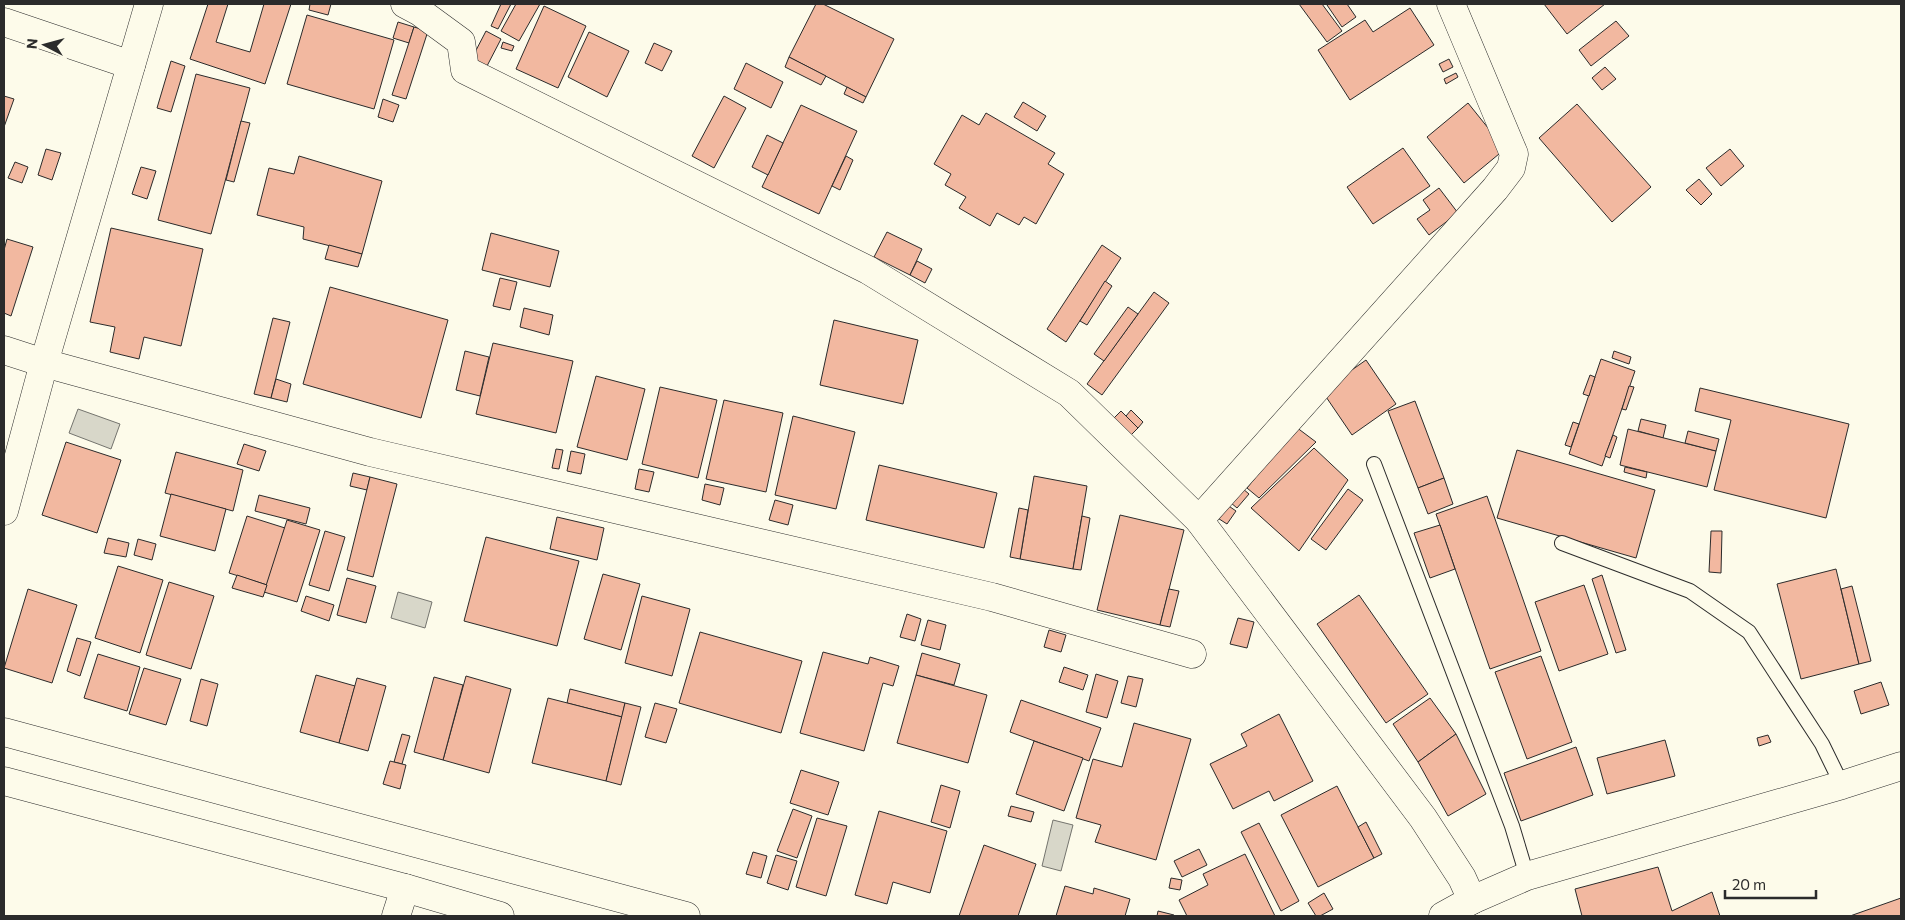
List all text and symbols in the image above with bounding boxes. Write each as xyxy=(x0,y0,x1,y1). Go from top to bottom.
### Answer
north arrow xyxy=(20,20,70,70)
text: N xyxy=(23,37,41,50)
scale bar xyxy=(1725,868,1816,900)
text: 20 m xyxy=(1732,875,1766,893)

